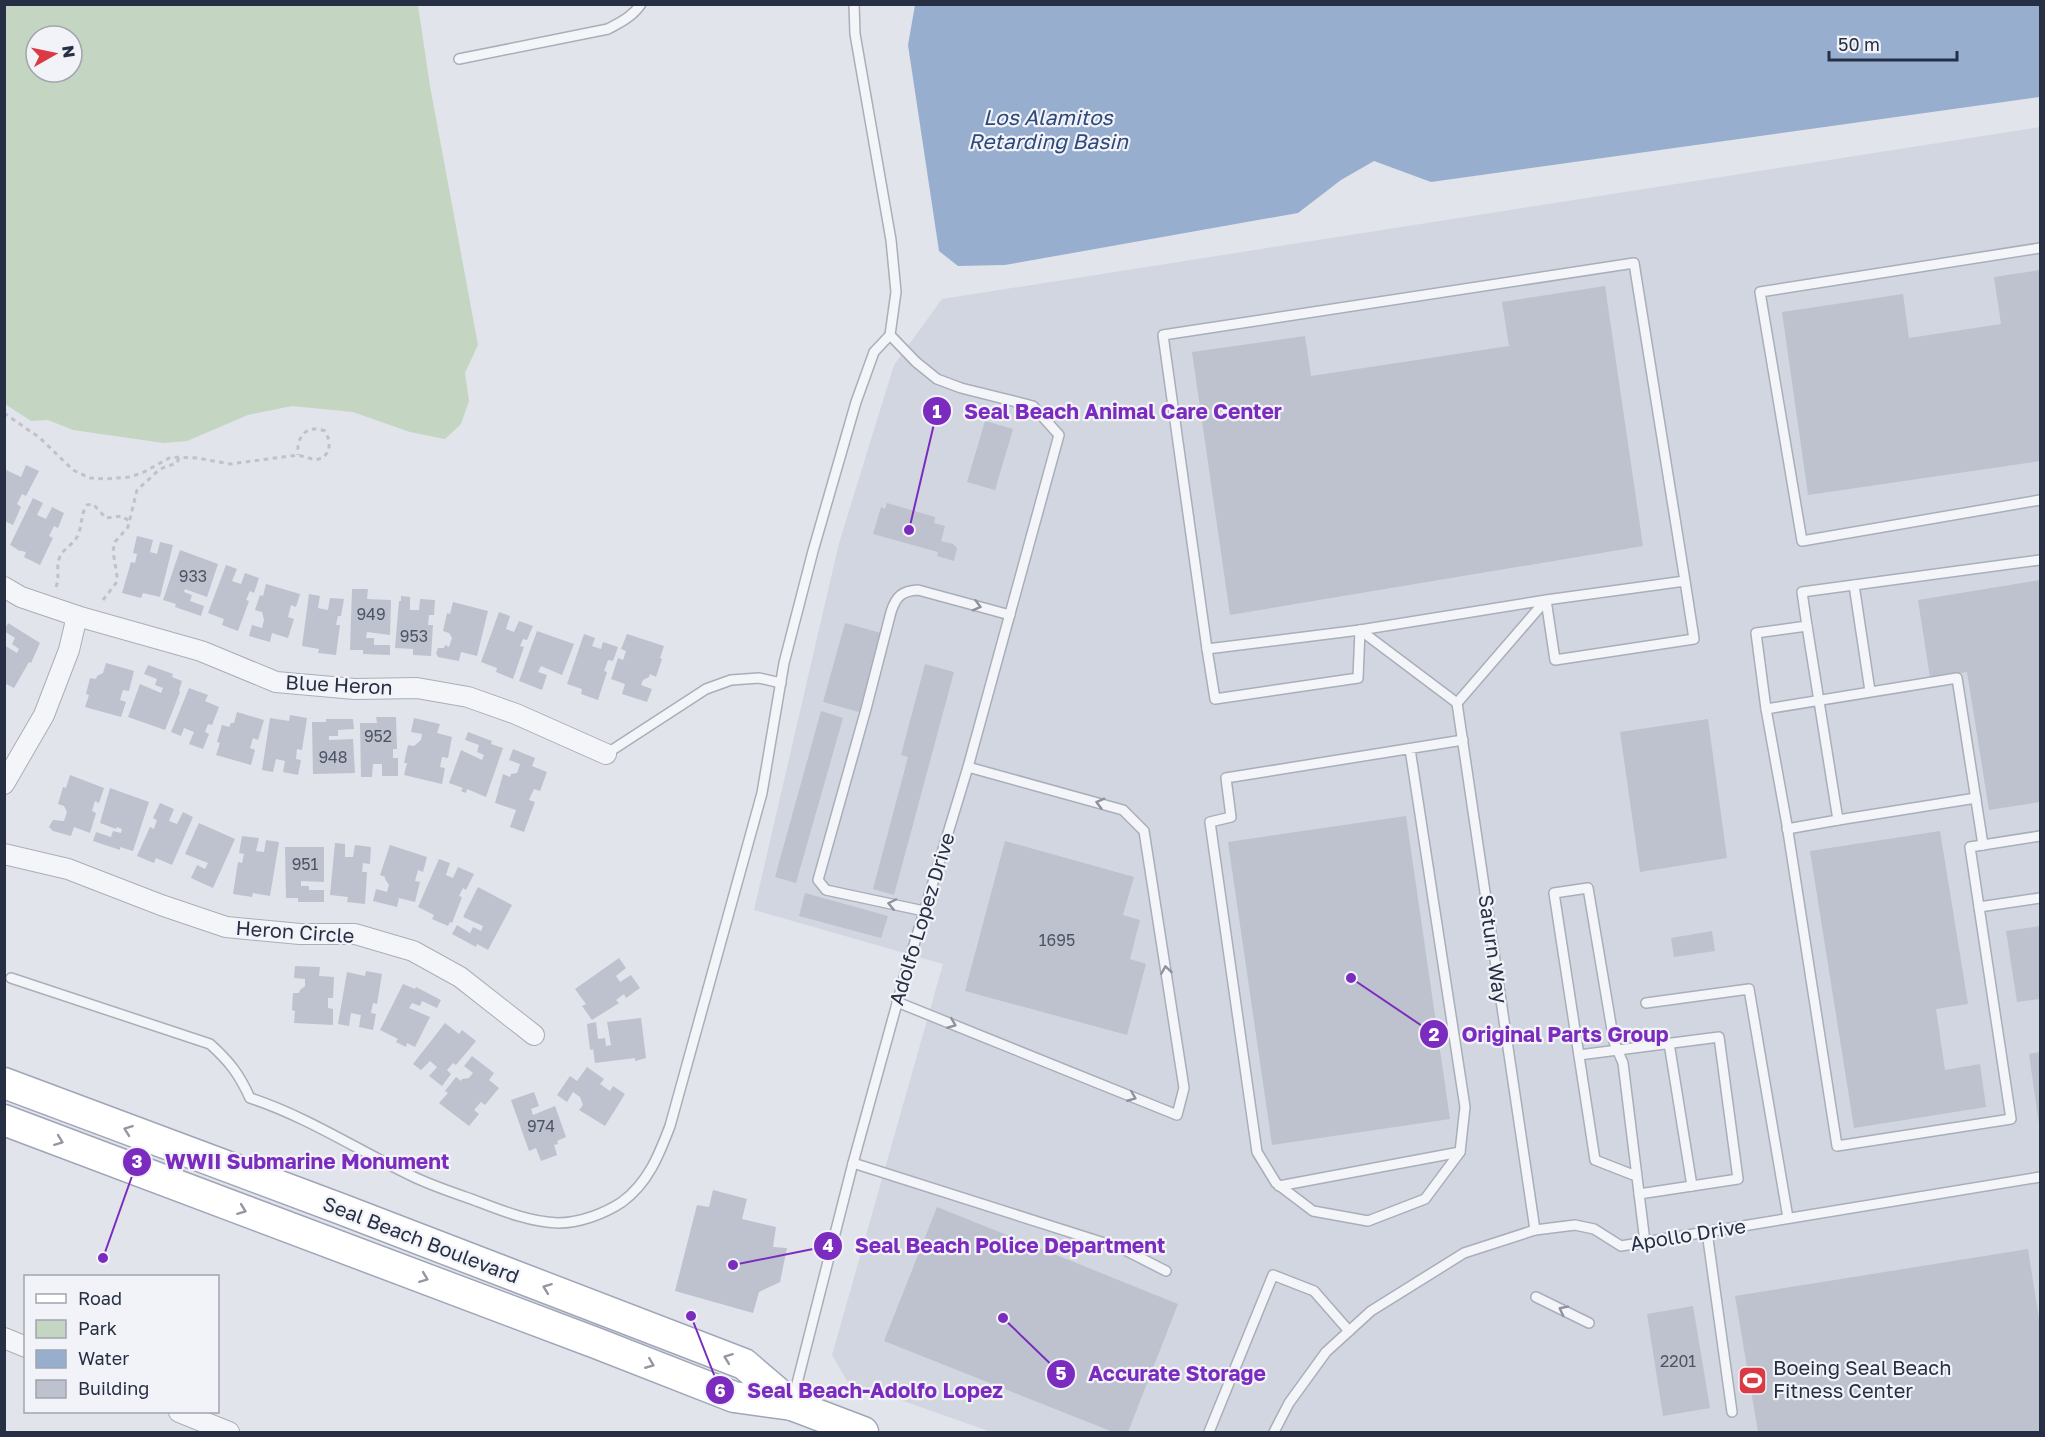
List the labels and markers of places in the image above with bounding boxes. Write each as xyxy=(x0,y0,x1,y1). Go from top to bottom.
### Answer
callout: Seal Beach Animal Care Center xyxy=(922,392,1294,431)
callout: Original Parts Group xyxy=(1419,1015,1680,1054)
callout: WWII Submarine Monument xyxy=(122,1143,461,1182)
callout: Seal Beach Police Department xyxy=(813,1227,1177,1266)
callout: Accurate Storage xyxy=(1046,1355,1278,1394)
place label: Boeing Seal Beach Fitness Center xyxy=(1773,1355,1952,1402)
sports icon: Boeing Seal Beach Fitness Center xyxy=(1736,1364,1768,1396)
callout: Seal Beach-Adolfo Lopez xyxy=(705,1371,1015,1410)

